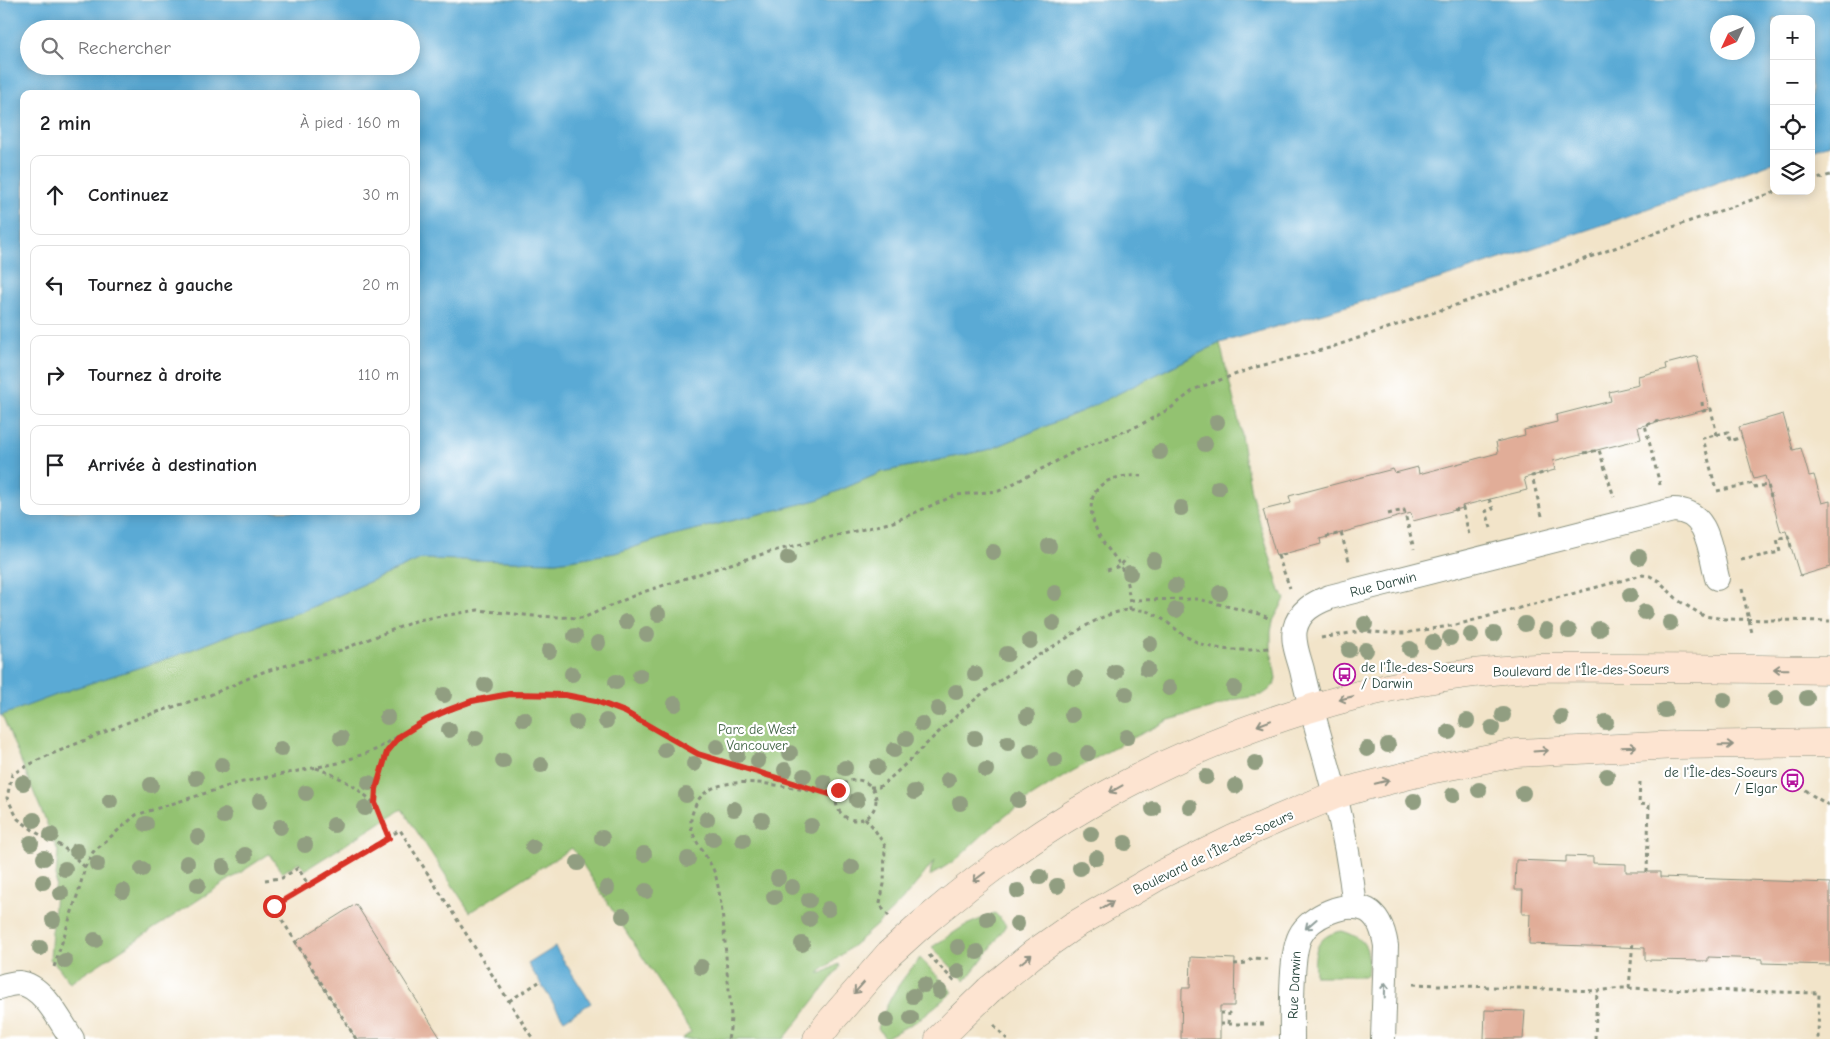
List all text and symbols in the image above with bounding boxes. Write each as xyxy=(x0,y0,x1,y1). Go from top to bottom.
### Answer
north arrow xyxy=(1710,15,1755,60)
map controls xyxy=(1770,15,1815,195)
button: + xyxy=(1770,15,1815,60)
search box xyxy=(20,20,420,75)
icon: search xyxy=(38,34,66,62)
text: Rechercher xyxy=(78,37,171,59)
button: − xyxy=(1770,60,1815,105)
button: locate xyxy=(1770,105,1815,150)
text: 2 min xyxy=(40,111,91,135)
text: À pied · 160 m xyxy=(300,114,400,132)
button: layers xyxy=(1770,150,1815,195)
icon: ahead xyxy=(41,181,69,209)
text: Continuez xyxy=(88,184,168,206)
text: 30 m xyxy=(363,186,399,204)
icon: left xyxy=(41,271,69,299)
text: Tournez à gauche xyxy=(88,274,233,296)
text: 20 m xyxy=(362,276,399,294)
icon: right xyxy=(41,361,69,389)
text: Tournez à droite xyxy=(88,364,222,386)
text: 110 m xyxy=(358,366,399,384)
icon: arrive xyxy=(41,451,69,479)
text: Arrivée à destination xyxy=(88,454,257,476)
street label: Rue Darwin xyxy=(1348,568,1418,601)
place label: de l'Île-des-Soeurs / Darwin xyxy=(1361,659,1474,692)
street label: Boulevard de l'Île-des-Soeurs xyxy=(1493,660,1669,681)
bus stop icon: de l'Île-des-Soeurs / Darwin xyxy=(1333,663,1357,687)
one-way arrow xyxy=(1774,664,1790,674)
one-way arrow xyxy=(1339,694,1355,704)
one-way arrow xyxy=(1257,719,1272,728)
park label: Parc de West Vancouver xyxy=(718,721,797,754)
one-way arrow xyxy=(1717,740,1733,750)
one-way arrow xyxy=(1620,742,1637,752)
one-way arrow xyxy=(1533,747,1549,756)
place label: de l'Île-des-Soeurs / Elgar xyxy=(1664,764,1777,797)
bus stop icon: de l'Île-des-Soeurs / Elgar xyxy=(1781,768,1805,792)
one-way arrow xyxy=(1373,777,1389,786)
route end xyxy=(827,779,850,802)
one-way arrow xyxy=(1109,784,1123,794)
street label: Boulevard de l'Île-des-Soeurs xyxy=(1130,806,1296,899)
one-way arrow xyxy=(972,872,986,882)
route start xyxy=(263,895,286,918)
one-way arrow xyxy=(1099,900,1113,910)
one-way arrow xyxy=(1304,919,1317,930)
street label: Rue Darwin xyxy=(1284,951,1305,1019)
one-way arrow xyxy=(1019,954,1032,965)
one-way arrow xyxy=(853,982,865,995)
one-way arrow xyxy=(1380,983,1389,999)

